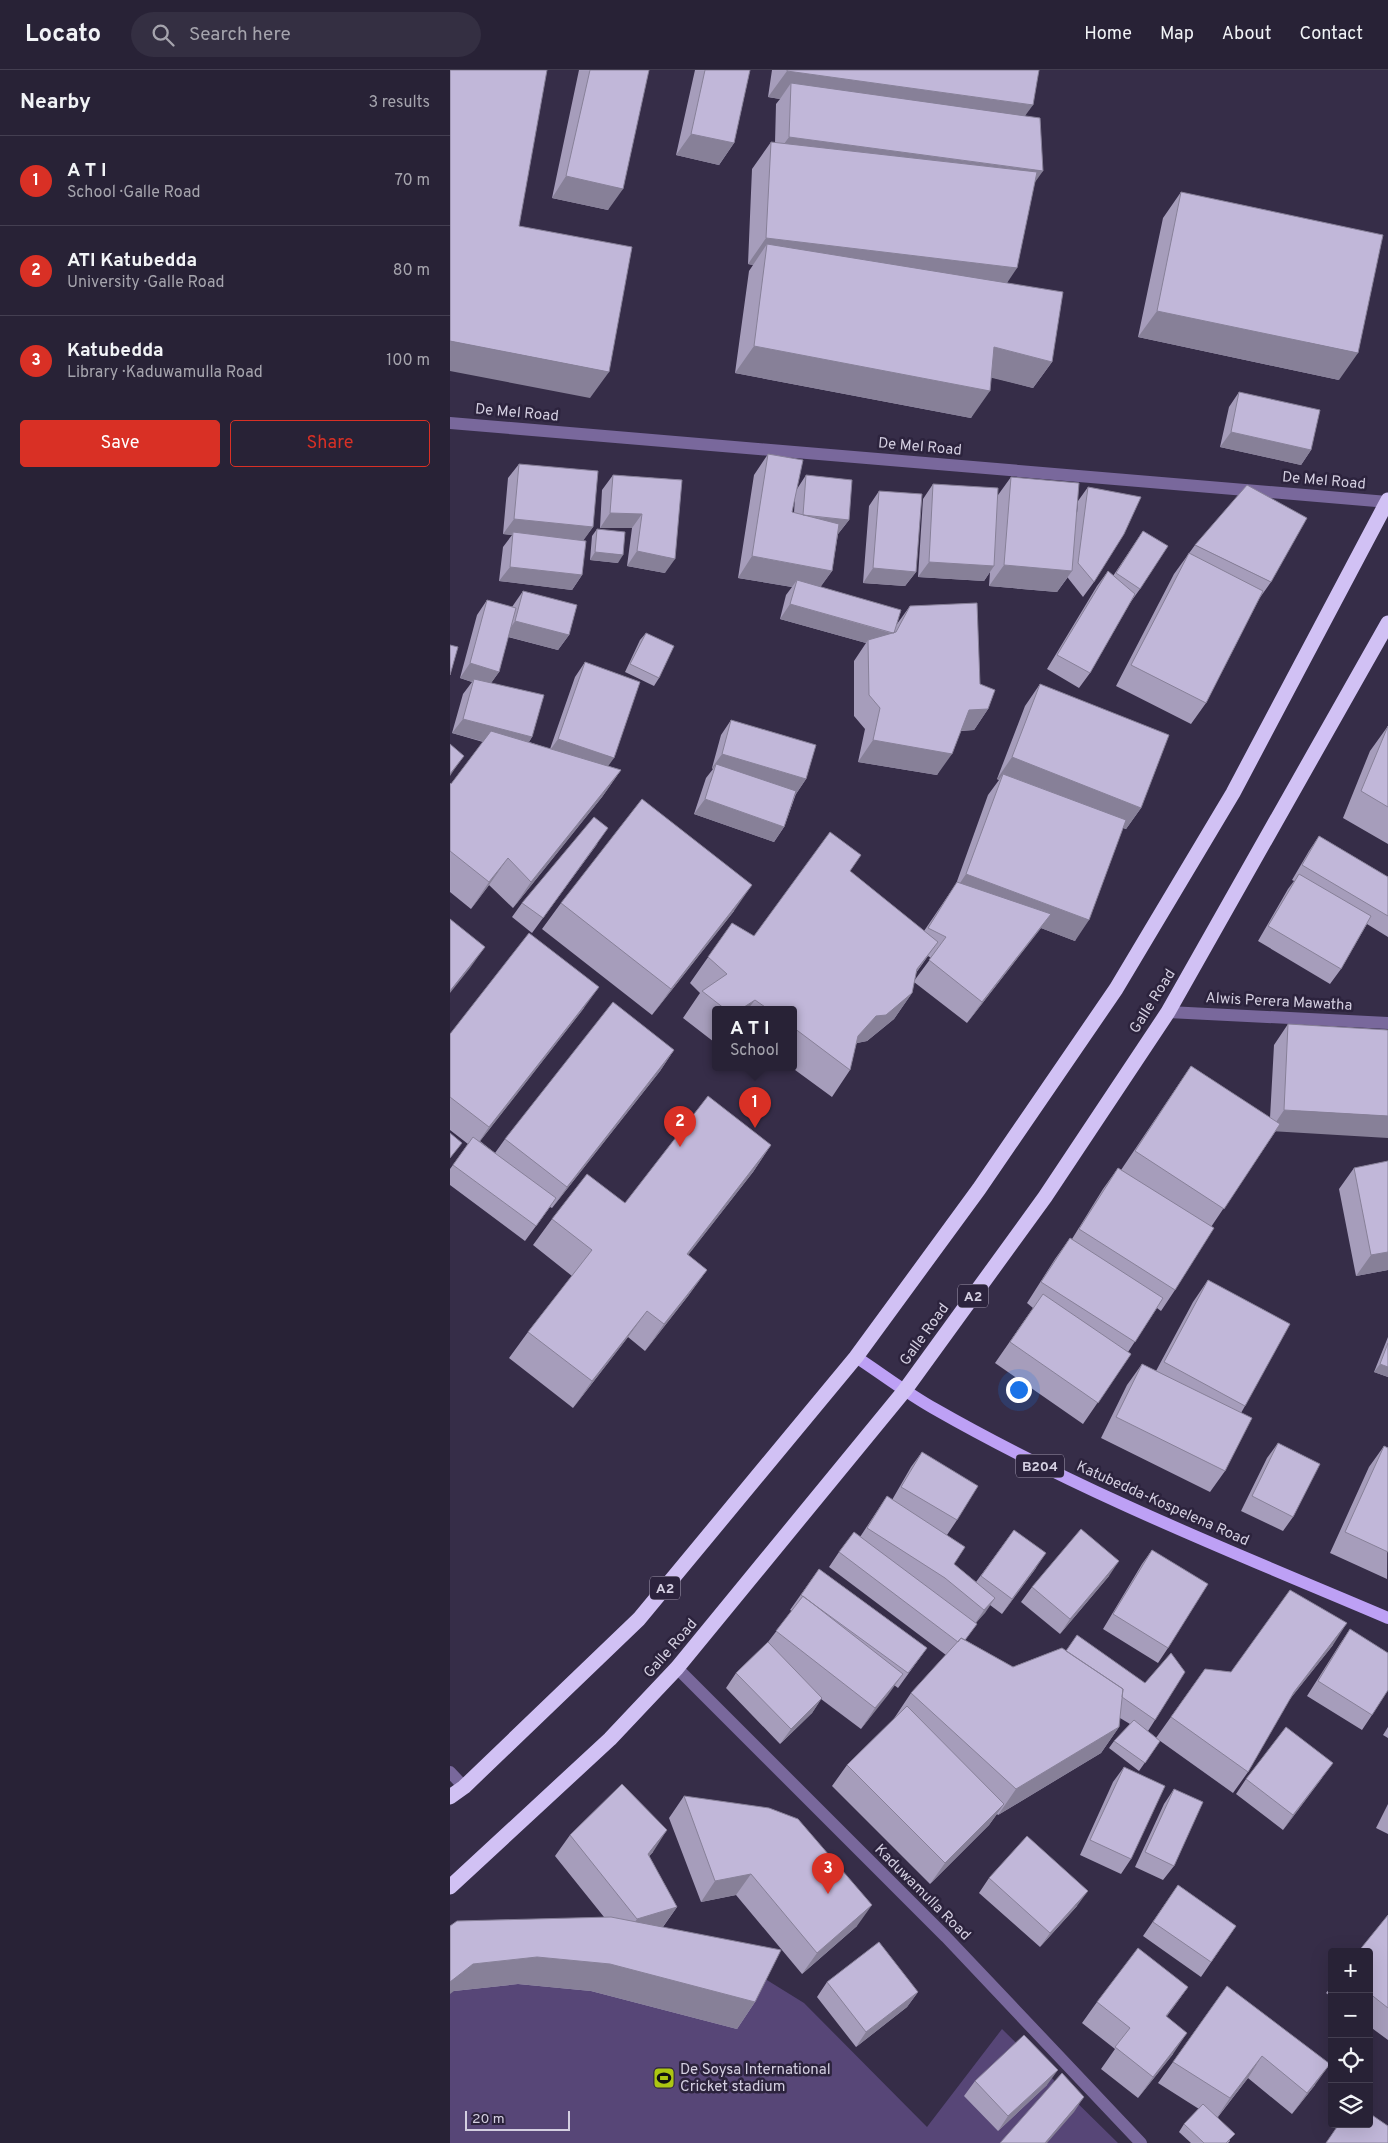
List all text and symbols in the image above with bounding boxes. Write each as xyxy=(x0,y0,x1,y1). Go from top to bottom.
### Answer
search box xyxy=(131,12,481,57)
text: Locato xyxy=(25,20,101,50)
icon: search xyxy=(149,21,177,49)
text: Search here xyxy=(189,23,291,47)
text: Home xyxy=(1084,23,1132,46)
text: Map xyxy=(1160,23,1194,46)
text: About xyxy=(1222,23,1271,46)
text: Contact xyxy=(1299,23,1363,46)
text: Nearby xyxy=(20,89,91,116)
text: 3 results xyxy=(368,93,430,113)
text: A T I xyxy=(67,159,107,183)
text: 1 xyxy=(33,171,39,191)
text: 70 m xyxy=(395,171,430,191)
text: School · Galle Road xyxy=(67,183,201,203)
text: ATI Katubedda xyxy=(67,249,197,273)
text: 2 xyxy=(31,261,41,281)
text: 80 m xyxy=(393,261,430,281)
text: University · Galle Road xyxy=(67,273,225,293)
text: Katubedda xyxy=(67,339,164,363)
text: 3 xyxy=(31,351,41,371)
text: 100 m xyxy=(386,351,430,371)
text: Library · Kaduwamulla Road xyxy=(67,363,263,383)
street label: De Mel Road xyxy=(474,400,560,427)
button: Save xyxy=(20,420,220,467)
button: Share xyxy=(230,420,430,467)
street label: De Mel Road xyxy=(877,434,963,461)
street label: De Mel Road xyxy=(1281,468,1367,495)
street label: Galle Road xyxy=(1126,966,1181,1038)
street label: Alwis Perera Mawatha xyxy=(1205,989,1353,1016)
popup xyxy=(712,1006,797,1071)
text: A T I xyxy=(730,1017,770,1041)
text: School xyxy=(730,1041,779,1061)
pin: 1 xyxy=(739,1087,771,1128)
pin: 2 xyxy=(664,1106,696,1147)
road number: A2 xyxy=(958,1284,988,1308)
street label: Galle Road xyxy=(896,1300,954,1370)
your location xyxy=(1006,1377,1032,1403)
road number: B204 xyxy=(1016,1454,1064,1478)
street label: Katubedda-Kospelena Road xyxy=(1073,1458,1252,1551)
road number: A2 xyxy=(650,1576,680,1600)
street label: Galle Road xyxy=(640,1615,702,1683)
street label: Kaduwamulla Road xyxy=(870,1841,974,1945)
pin: 3 xyxy=(812,1853,844,1894)
map controls xyxy=(1328,1948,1373,2128)
button: + xyxy=(1328,1948,1373,1993)
button: − xyxy=(1328,1993,1373,2038)
button: locate xyxy=(1328,2038,1373,2083)
place label: De Soysa International Cricket stadium xyxy=(680,2061,831,2097)
sports icon: De Soysa International Cricket stadium xyxy=(652,2066,676,2090)
button: layers xyxy=(1328,2083,1373,2128)
scale bar xyxy=(465,2108,570,2131)
text: 20 m xyxy=(472,2111,505,2128)

